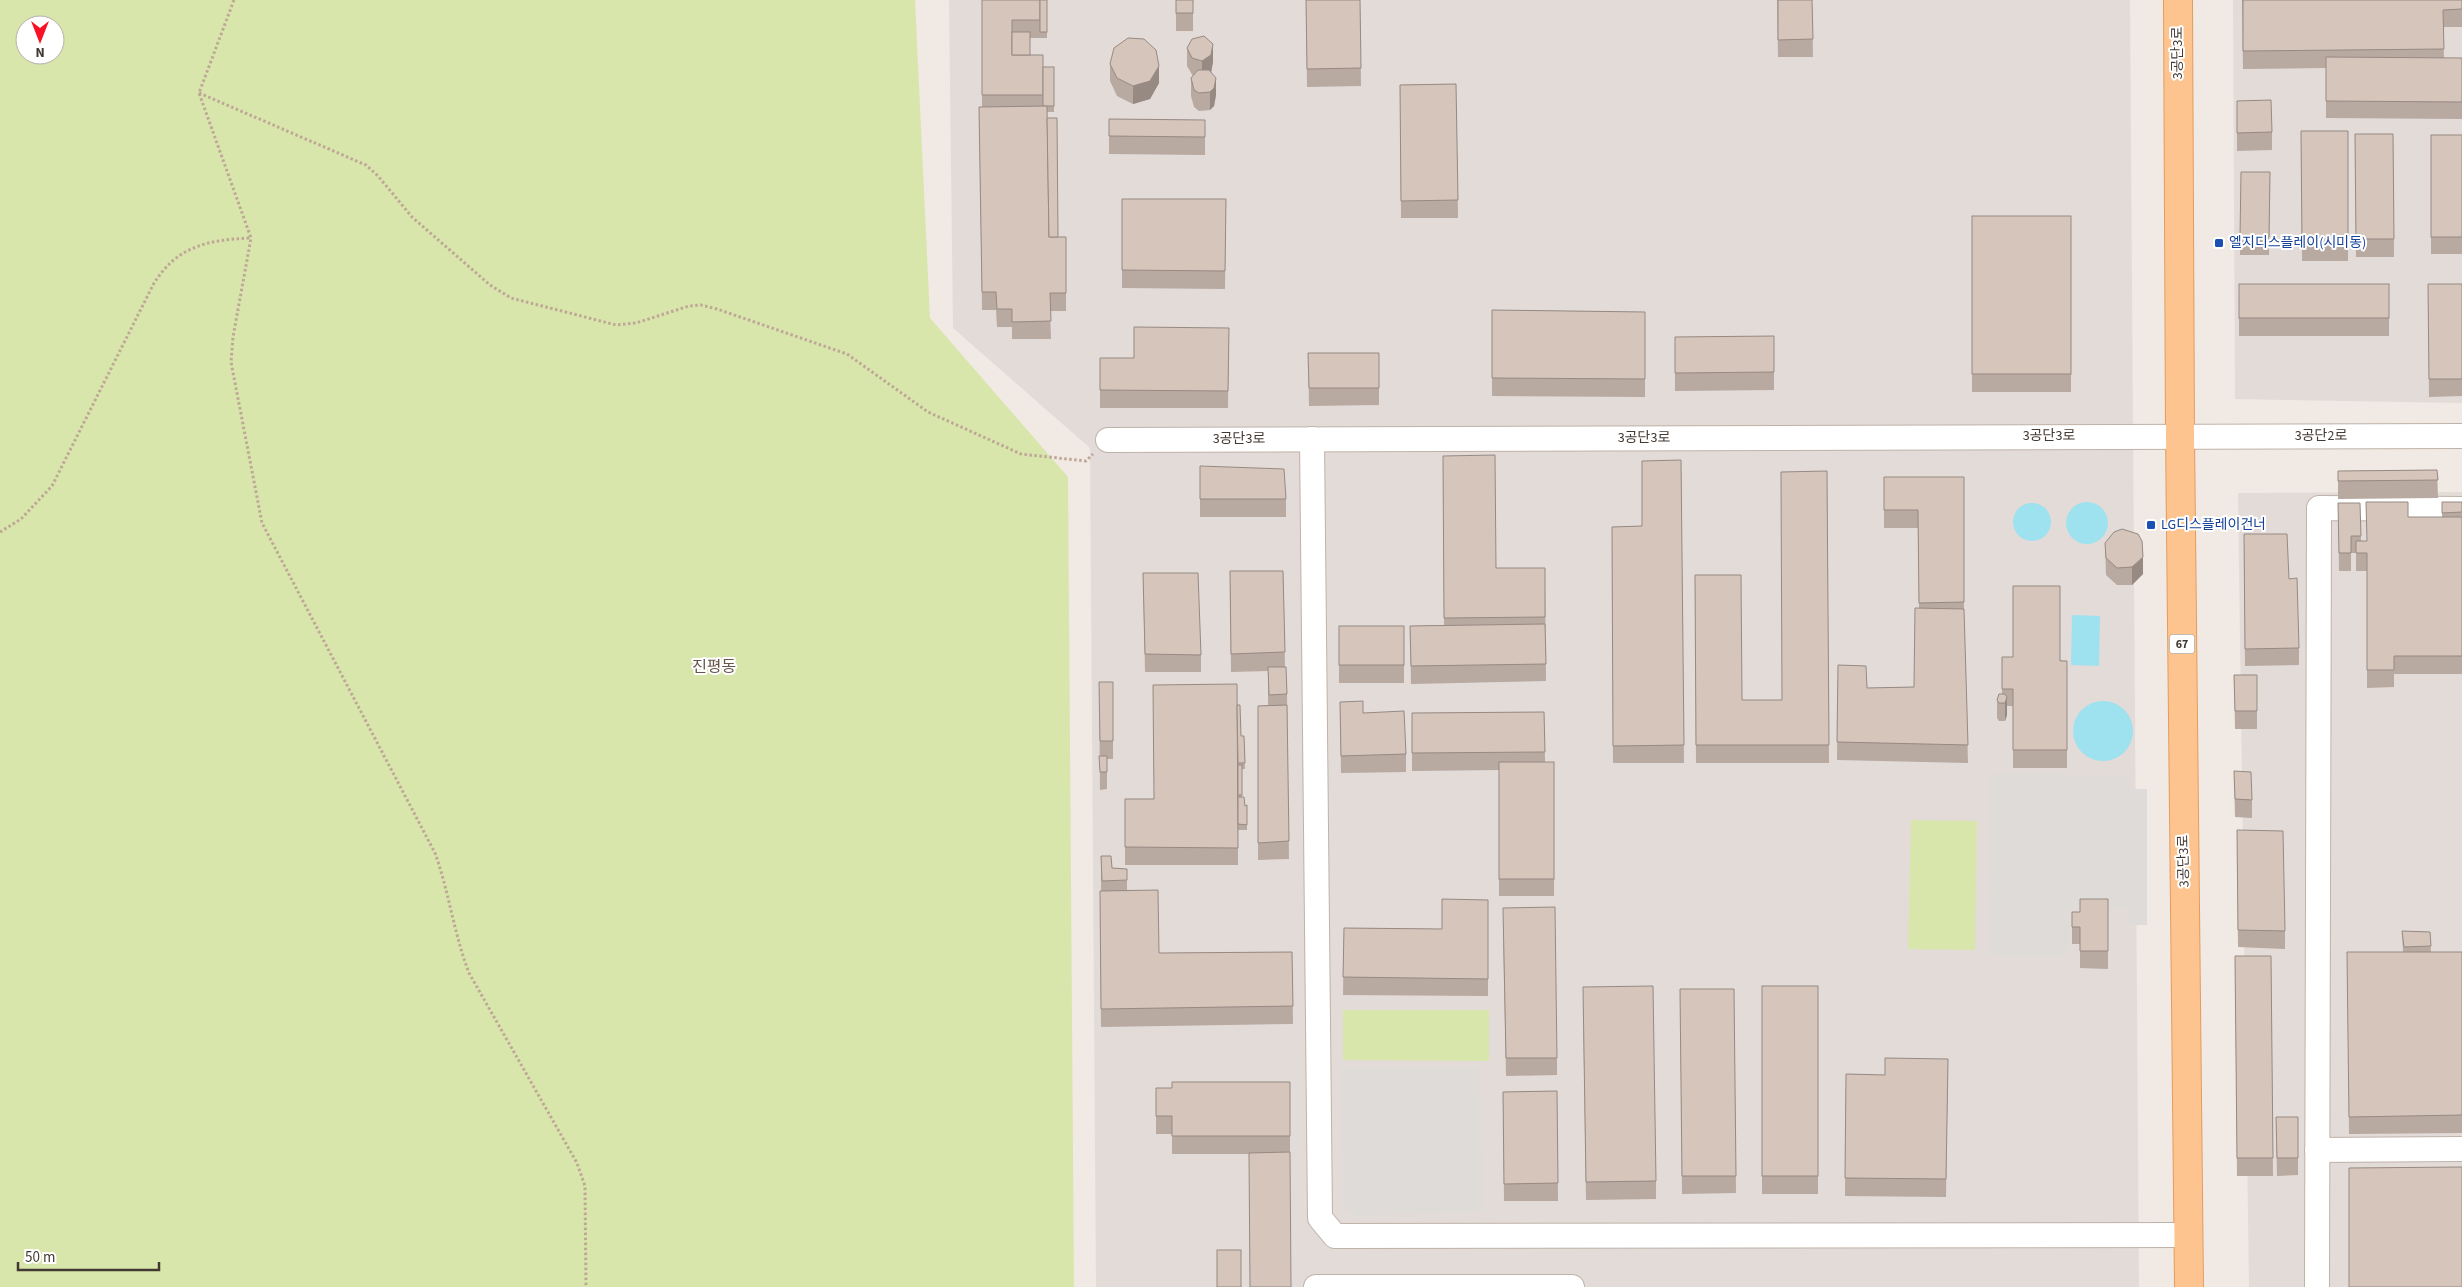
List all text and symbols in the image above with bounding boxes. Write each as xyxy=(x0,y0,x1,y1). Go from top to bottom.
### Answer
north arrow xyxy=(15,15,65,65)
street label: 3공단3로 xyxy=(2168,27,2188,79)
text: N xyxy=(35,42,45,62)
place label: 엘지디스플레이(시미동) xyxy=(2229,233,2366,253)
marker: 엘지디스플레이(시미동) xyxy=(2213,237,2225,249)
street label: 3공단3로 xyxy=(2023,426,2075,446)
street label: 3공단2로 xyxy=(2295,426,2347,446)
street label: 3공단3로 xyxy=(1618,428,1670,448)
street label: 3공단3로 xyxy=(1213,429,1265,449)
place label: LG디스플레이건너 xyxy=(2161,515,2266,535)
marker: LG디스플레이건너 xyxy=(2145,519,2157,531)
road number: 67 xyxy=(2170,634,2194,654)
district label: 진평동 xyxy=(692,656,736,678)
street label: 3공단3로 xyxy=(2174,834,2194,887)
scale bar xyxy=(18,1240,159,1272)
text: 50 m xyxy=(25,1247,55,1268)

